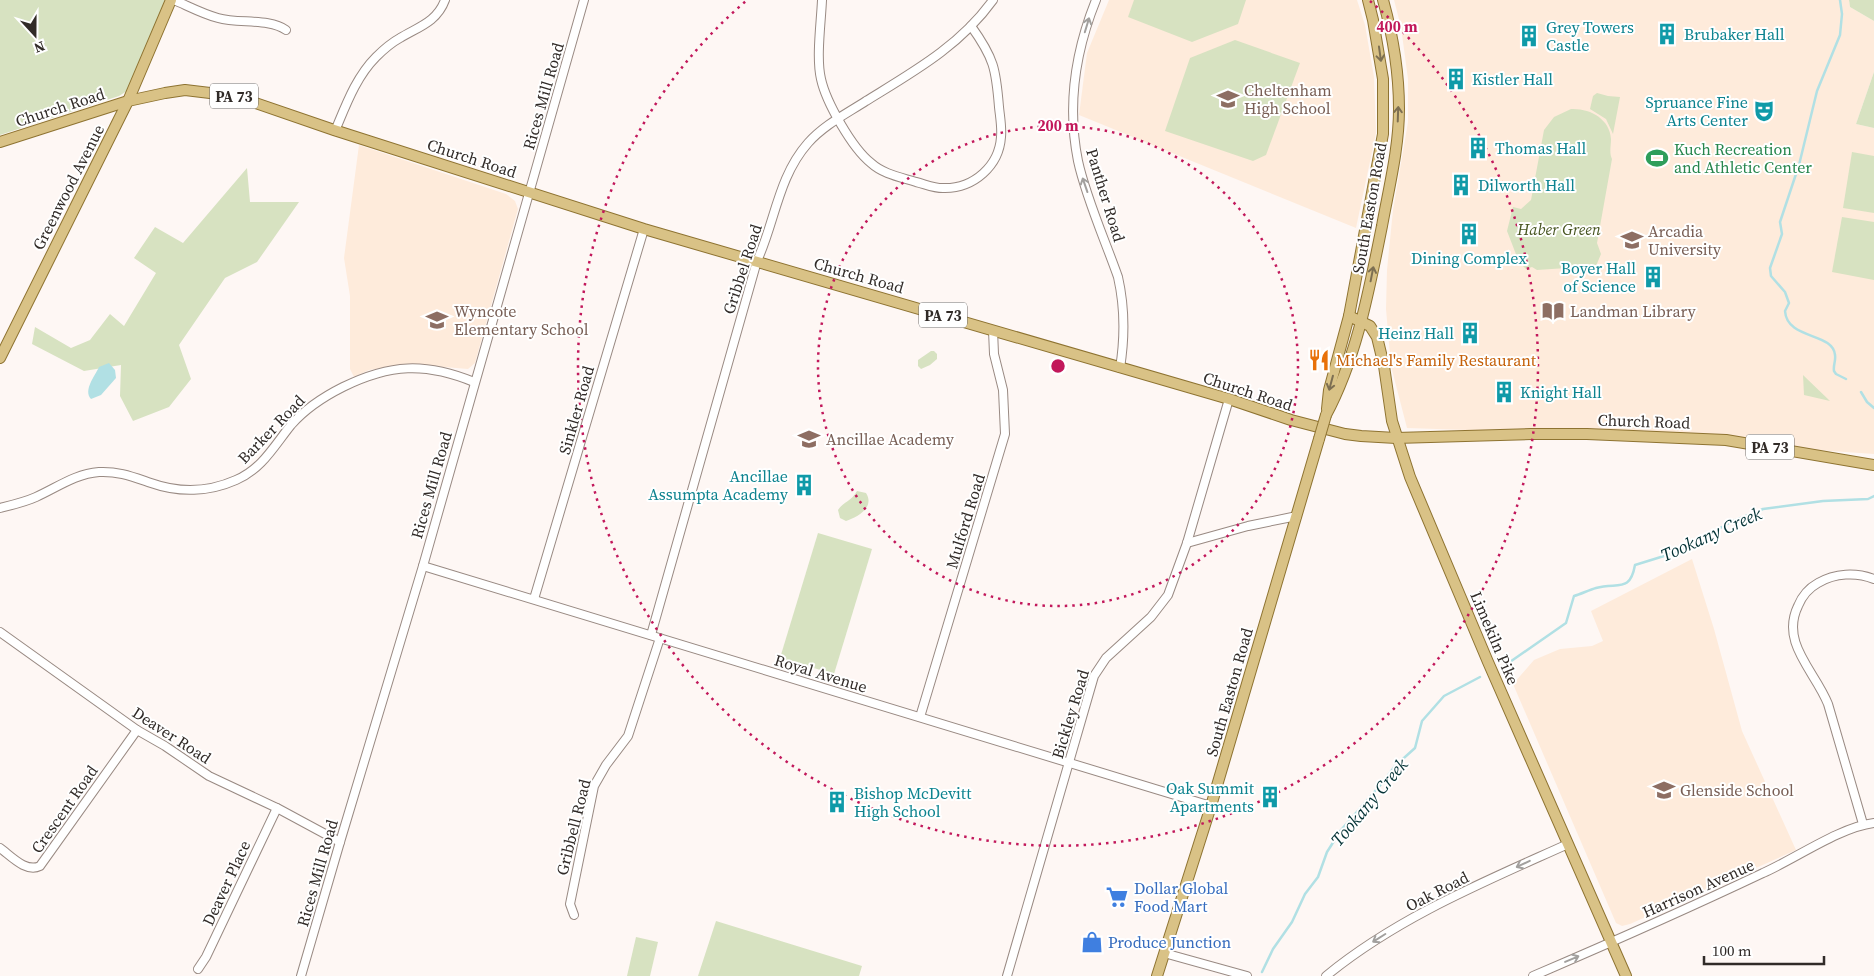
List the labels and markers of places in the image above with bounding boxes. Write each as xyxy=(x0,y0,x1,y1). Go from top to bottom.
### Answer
place label: Grey Towers Castle xyxy=(1546,16,1634,56)
building icon: Brubaker Hall xyxy=(1654,21,1680,47)
building icon: Grey Towers Castle xyxy=(1516,23,1542,49)
place label: Brubaker Hall xyxy=(1684,23,1785,45)
building icon: Kistler Hall xyxy=(1443,66,1469,92)
place label: Kistler Hall xyxy=(1472,68,1553,90)
place label: Cheltenham High School xyxy=(1244,79,1332,119)
school or university icon: Cheltenham High School xyxy=(1215,86,1241,112)
place label: Spruance Fine Arts Center xyxy=(1645,91,1748,131)
theatre icon: Spruance Fine Arts Center xyxy=(1751,98,1777,124)
building icon: Thomas Hall xyxy=(1465,135,1491,161)
place label: Thomas Hall xyxy=(1495,137,1586,159)
place label: Kuch Recreation and Athletic Center xyxy=(1674,138,1812,178)
sports icon: Kuch Recreation and Athletic Center xyxy=(1644,145,1670,171)
building icon: Dilworth Hall xyxy=(1448,172,1474,198)
place label: Dilworth Hall xyxy=(1478,174,1575,196)
place label: Arcadia University xyxy=(1648,220,1722,260)
building icon: Dining Complex xyxy=(1456,221,1482,247)
school or university icon: Arcadia University xyxy=(1619,227,1645,253)
place label: Dining Complex xyxy=(1411,247,1528,269)
place label: Boyer Hall of Science xyxy=(1561,257,1636,297)
building icon: Boyer Hall of Science xyxy=(1640,264,1666,290)
library icon: Landman Library xyxy=(1540,298,1566,324)
place label: Wyncote Elementary School xyxy=(454,300,589,340)
place label: Landman Library xyxy=(1570,300,1696,322)
school or university icon: Wyncote Elementary School xyxy=(424,307,450,333)
building icon: Heinz Hall xyxy=(1457,320,1483,346)
place label: Heinz Hall xyxy=(1378,322,1454,344)
restaurant icon: Michael's Family Restaurant xyxy=(1306,347,1332,373)
place label: Michael's Family Restaurant xyxy=(1336,349,1537,371)
centre of rings xyxy=(1049,357,1067,375)
building icon: Knight Hall xyxy=(1491,379,1517,405)
place label: Knight Hall xyxy=(1520,381,1602,403)
school or university icon: Ancillae Academy xyxy=(796,426,822,452)
place label: Ancillae Academy xyxy=(826,428,955,450)
place label: Ancillae Assumpta Academy xyxy=(648,465,789,505)
building icon: Ancillae Assumpta Academy xyxy=(791,472,817,498)
place label: Oak Summit Apartments xyxy=(1166,777,1255,817)
school or university icon: Glenside School xyxy=(1651,777,1677,803)
place label: Glenside School xyxy=(1680,779,1794,801)
place label: Bishop McDevitt High School xyxy=(854,782,972,822)
building icon: Oak Summit Apartments xyxy=(1257,784,1283,810)
building icon: Bishop McDevitt High School xyxy=(824,789,850,815)
place label: Dollar Global Food Mart xyxy=(1134,877,1229,917)
supermarket icon: Dollar Global Food Mart xyxy=(1104,884,1130,910)
shop icon: Produce Junction xyxy=(1079,929,1105,955)
place label: Produce Junction xyxy=(1108,931,1232,953)

